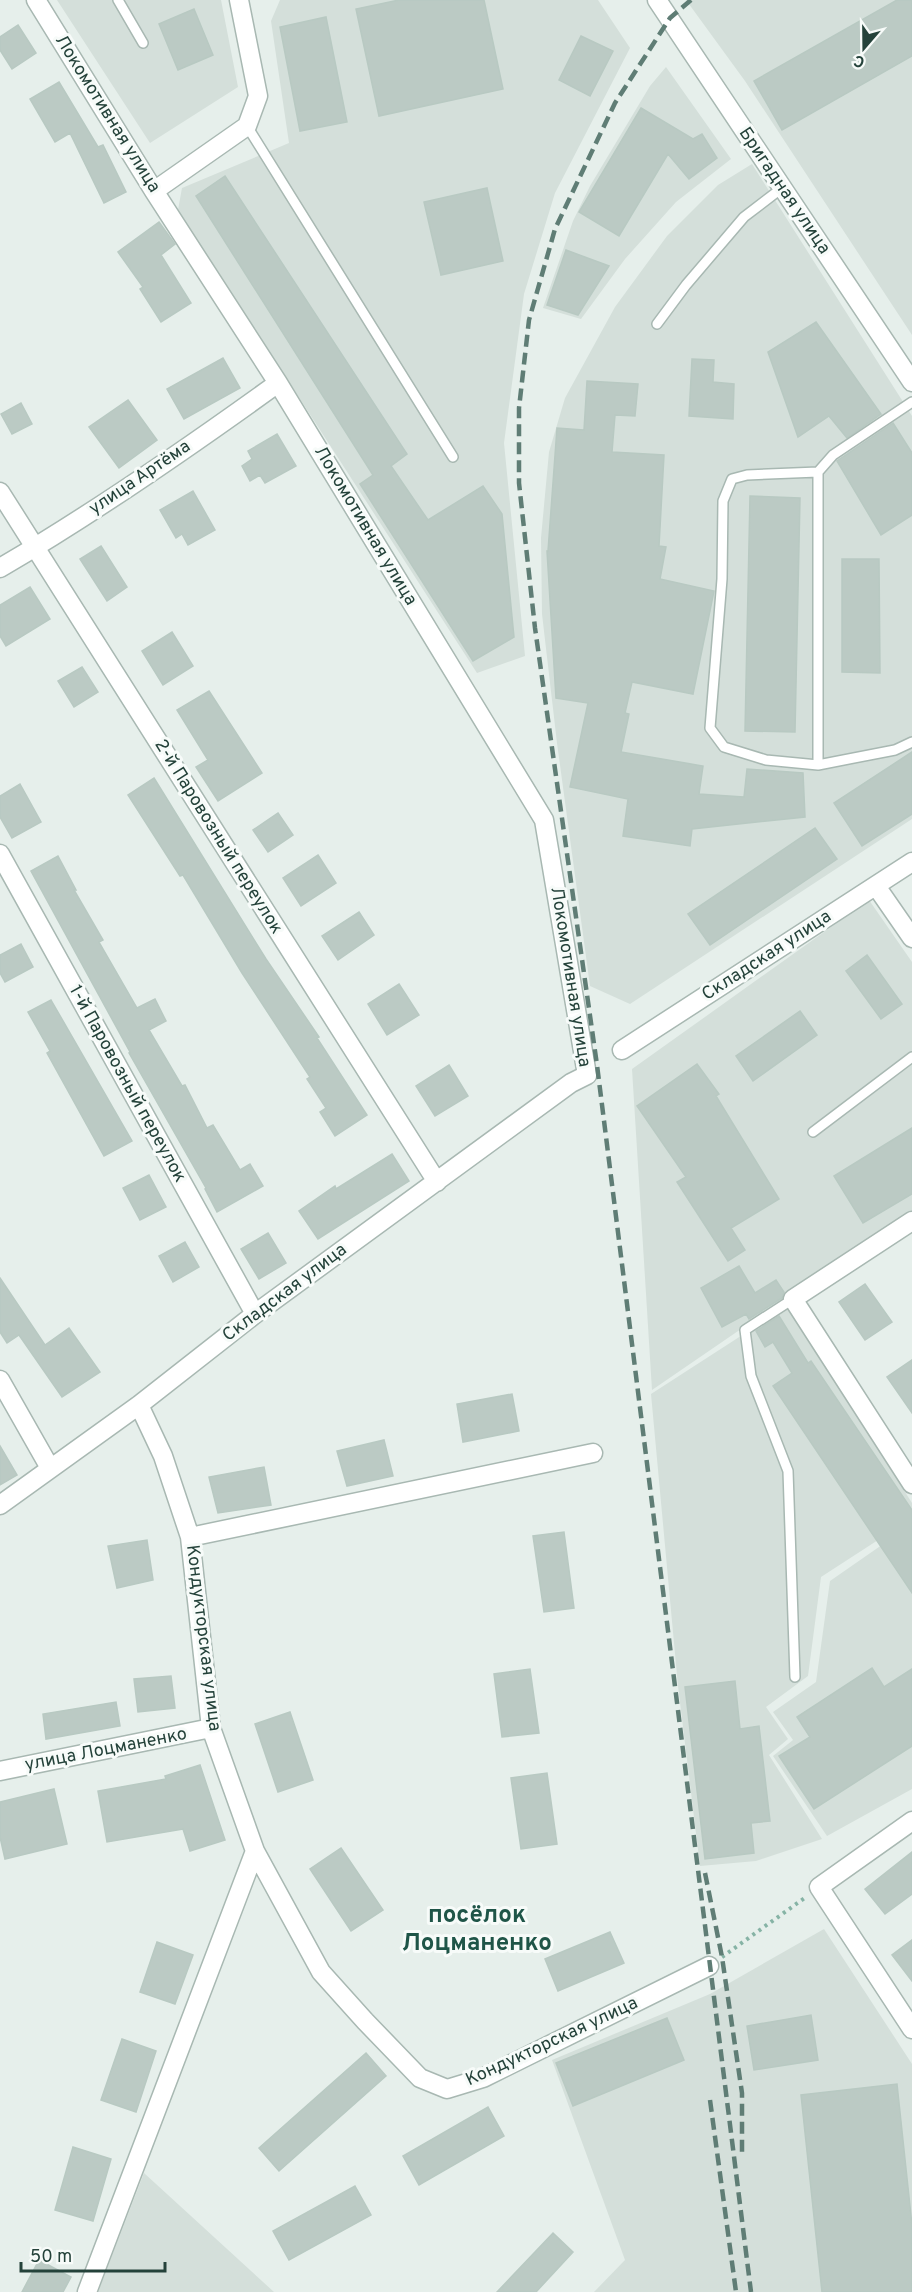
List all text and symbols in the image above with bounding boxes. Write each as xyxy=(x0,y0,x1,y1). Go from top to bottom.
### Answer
north arrow xyxy=(834,18,894,78)
street label: Локомотивная улица xyxy=(49,31,165,197)
text: С xyxy=(851,49,868,71)
street label: Бригадная улица xyxy=(733,123,835,259)
street label: улица Артёма xyxy=(85,436,195,520)
street label: Локомотивная улица xyxy=(308,442,422,610)
street label: 2-й Паровозный переулок xyxy=(148,735,288,939)
street label: Локомотивная улица xyxy=(544,885,596,1069)
street label: Складская улица xyxy=(698,906,836,1006)
street label: 1-й Паровозный переулок xyxy=(63,981,191,1187)
street label: Складская улица xyxy=(218,1239,352,1347)
street label: Кондукторская улица xyxy=(180,1544,226,1732)
street label: улица Лоцманенко xyxy=(23,1723,189,1777)
district label: посёлок Лоцманенко xyxy=(402,1901,552,1959)
street label: Кондукторская улица xyxy=(462,1992,642,2092)
scale bar xyxy=(21,2235,165,2273)
text: 50 m xyxy=(30,2246,72,2269)

